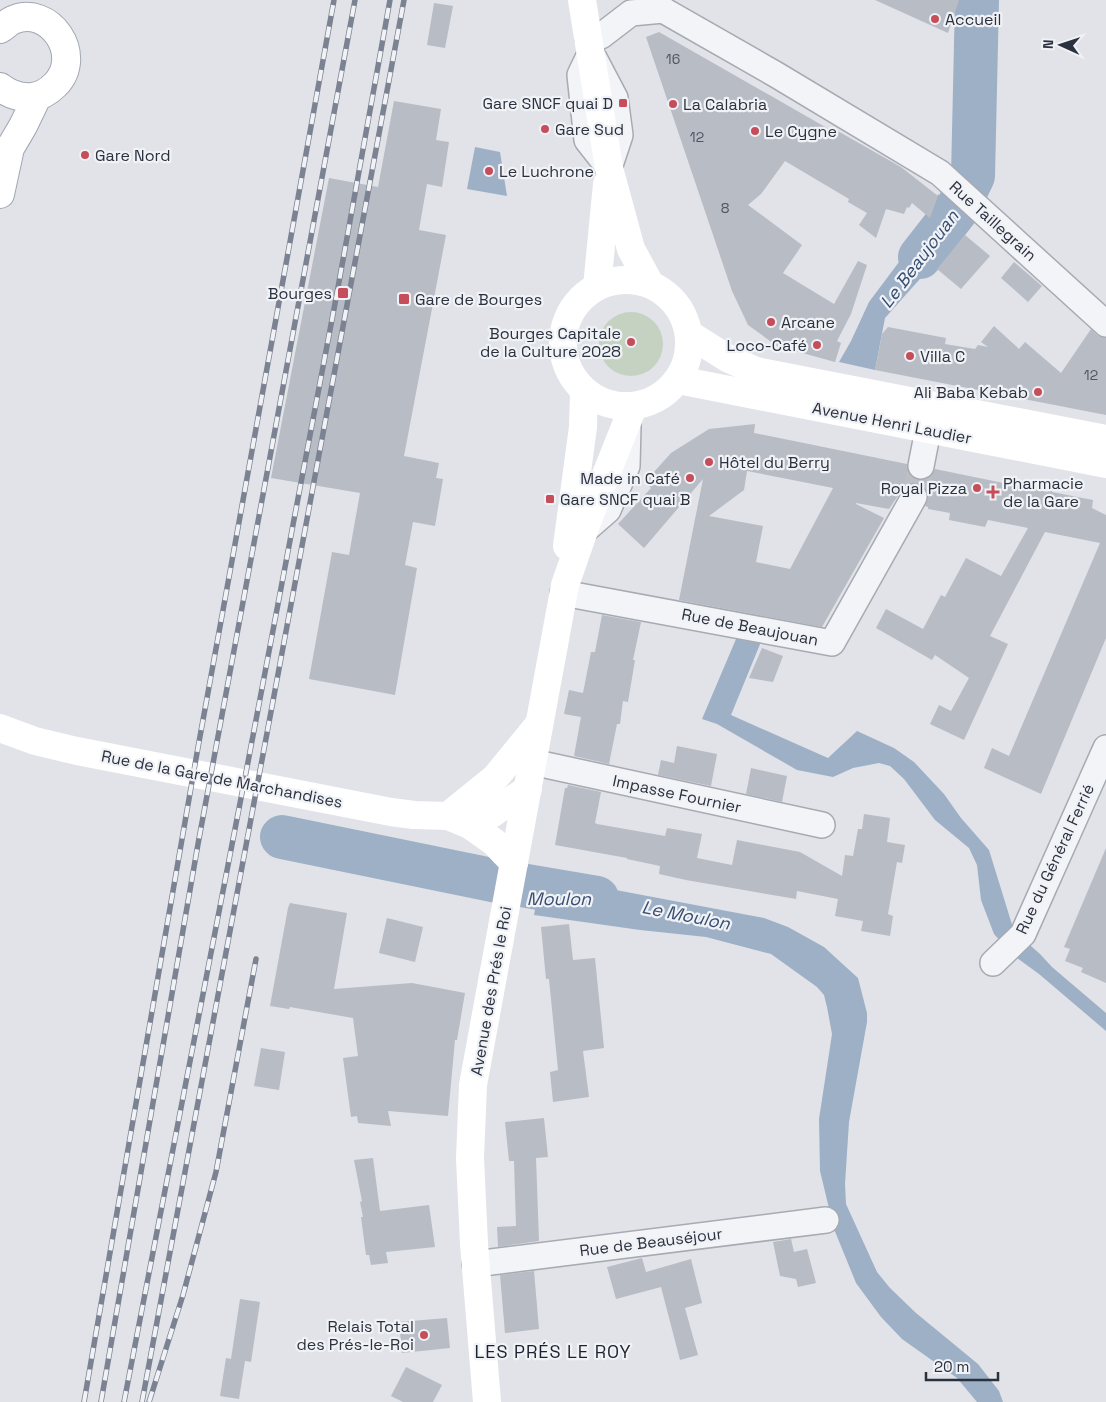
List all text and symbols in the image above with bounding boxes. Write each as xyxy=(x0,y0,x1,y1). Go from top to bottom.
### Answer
place label: Accueil xyxy=(945,9,1001,30)
marker: Accueil xyxy=(929,13,941,25)
north arrow xyxy=(1036,20,1086,70)
text: N xyxy=(1039,39,1057,49)
house number: 16 xyxy=(666,50,680,68)
place label: Gare SNCF quai D xyxy=(483,93,613,114)
place label: La Calabria xyxy=(683,94,767,115)
marker: Gare SNCF quai D xyxy=(617,97,629,109)
marker: La Calabria xyxy=(667,98,679,110)
place label: Gare Sud xyxy=(555,119,624,140)
place label: Le Cygne xyxy=(765,121,837,142)
marker: Gare Sud xyxy=(539,123,551,135)
marker: Le Cygne xyxy=(749,125,761,137)
house number: 12 xyxy=(690,128,704,146)
place label: Gare Nord xyxy=(95,145,171,166)
marker: Gare Nord xyxy=(79,149,91,161)
place label: Le Luchrone xyxy=(499,161,594,182)
marker: Le Luchrone xyxy=(483,165,495,177)
street label: Rue Taillegrain xyxy=(945,176,1041,266)
house number: 8 xyxy=(721,199,730,217)
water label: Le Beaujouan xyxy=(875,205,964,313)
place label: Bourges xyxy=(268,283,332,304)
marker: Bourges xyxy=(336,286,350,300)
place label: Gare de Bourges xyxy=(415,289,542,310)
marker: Gare de Bourges xyxy=(397,292,411,306)
place label: Arcane xyxy=(781,312,835,333)
marker: Arcane xyxy=(765,316,777,328)
place label: Bourges Capitale de la Culture 2028 xyxy=(480,323,621,362)
place label: Loco-Café xyxy=(727,335,807,356)
marker: Bourges Capitale de la Culture 2028 xyxy=(625,336,637,348)
marker: Loco-Café xyxy=(811,339,823,351)
place label: Villa C xyxy=(920,346,965,367)
marker: Villa C xyxy=(904,350,916,362)
house number: 12 xyxy=(1084,366,1098,384)
place label: Ali Baba Kebab xyxy=(914,382,1028,403)
marker: Ali Baba Kebab xyxy=(1032,386,1044,398)
street label: Avenue Henri Laudier xyxy=(811,397,973,449)
place label: Hôtel du Berry xyxy=(719,452,830,473)
marker: Hôtel du Berry xyxy=(703,456,715,468)
place label: Made in Café xyxy=(580,468,680,489)
marker: Made in Café xyxy=(684,472,696,484)
place label: Pharmacie de la Gare xyxy=(1003,473,1083,512)
place label: Royal Pizza xyxy=(881,478,967,499)
marker: Royal Pizza xyxy=(971,482,983,494)
marker: Pharmacie de la Gare xyxy=(987,486,999,498)
place label: Gare SNCF quai B xyxy=(560,489,690,510)
marker: Gare SNCF quai B xyxy=(544,493,556,505)
street label: Rue de Beaujouan xyxy=(680,603,820,651)
street label: Rue de la Gare de Marchandises xyxy=(100,745,344,813)
street label: Impasse Fournier xyxy=(611,770,743,818)
street label: Rue du Général Ferrié xyxy=(1011,780,1099,938)
water label: Moulon xyxy=(527,887,592,910)
water label: Le Moulon xyxy=(640,895,733,935)
street label: Avenue des Prés le Roi xyxy=(466,905,516,1077)
street label: Rue de Beauséjour xyxy=(578,1223,724,1261)
place label: Relais Total des Prés-le-Roi xyxy=(297,1316,414,1355)
marker: Relais Total des Prés-le-Roi xyxy=(418,1329,430,1341)
district label: LES PRÉS LE ROY xyxy=(474,1340,632,1363)
scale bar xyxy=(926,1350,998,1382)
text: 20 m xyxy=(934,1357,969,1376)

